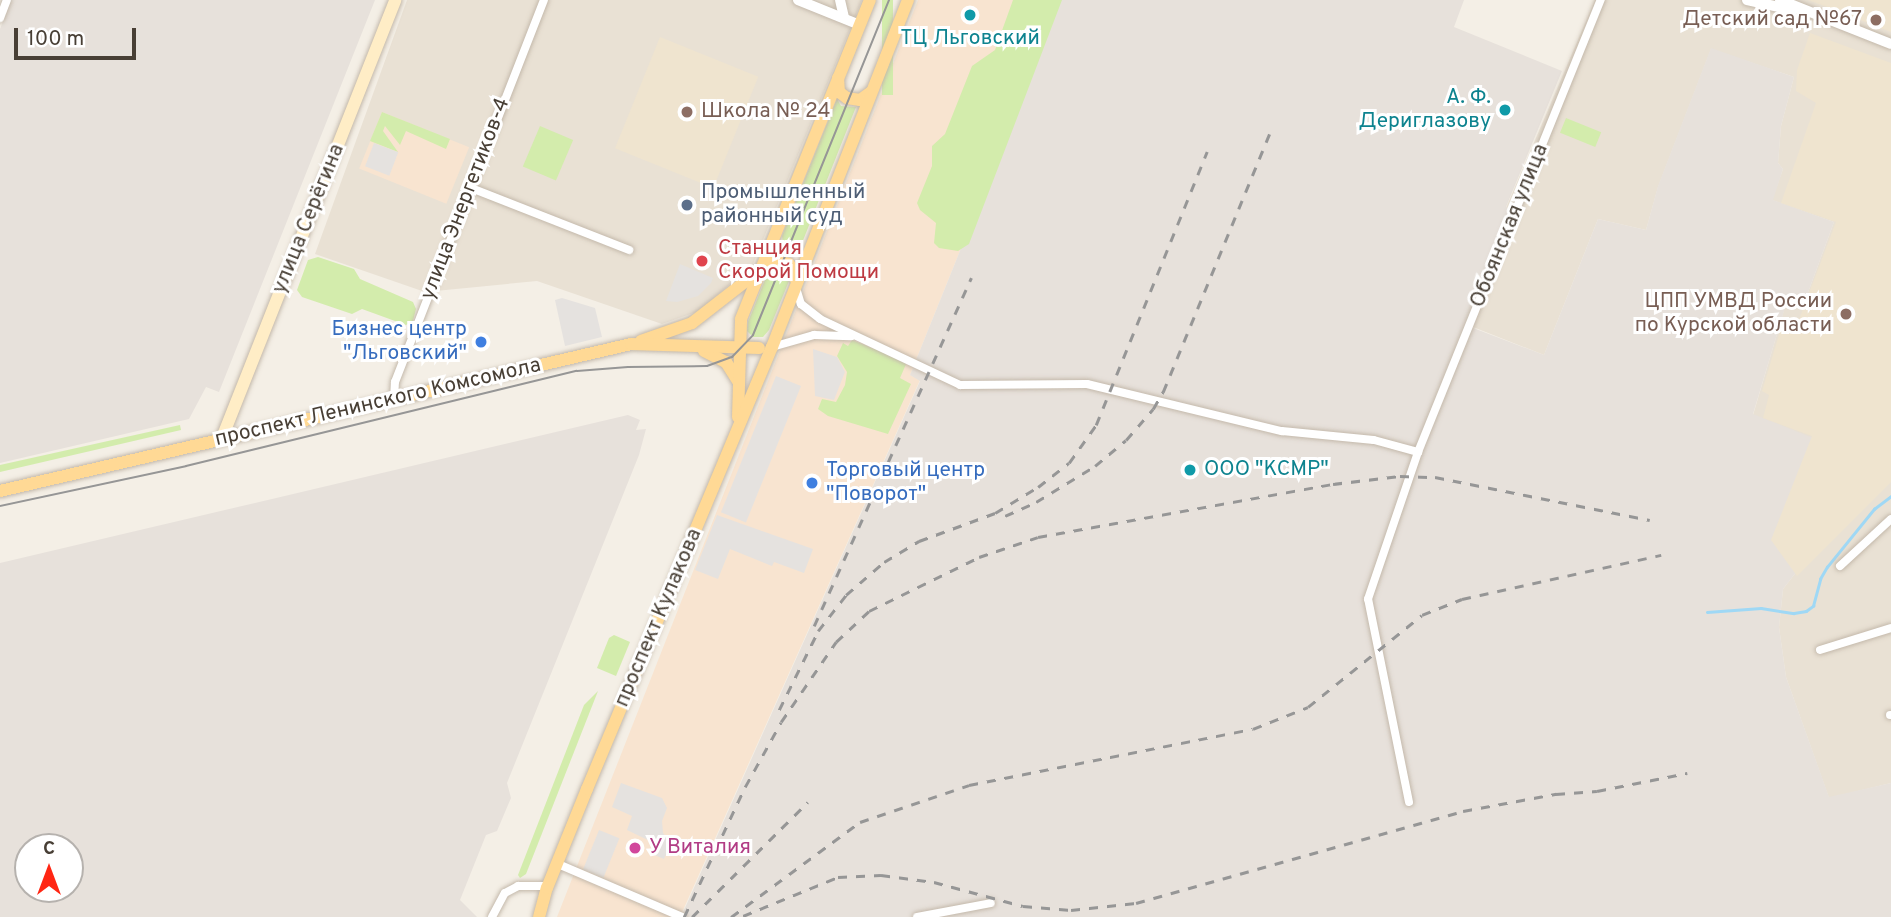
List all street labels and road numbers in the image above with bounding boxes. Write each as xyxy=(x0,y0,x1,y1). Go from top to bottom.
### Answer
street label: улица Энергетиков-4 xyxy=(416,95,516,303)
street label: улица Серёгина xyxy=(268,141,350,297)
street label: Обоянская улица xyxy=(1466,141,1554,311)
street label: проспект Ленинского Комсомола xyxy=(213,353,543,453)
street label: проспект Кулакова xyxy=(610,525,708,711)

